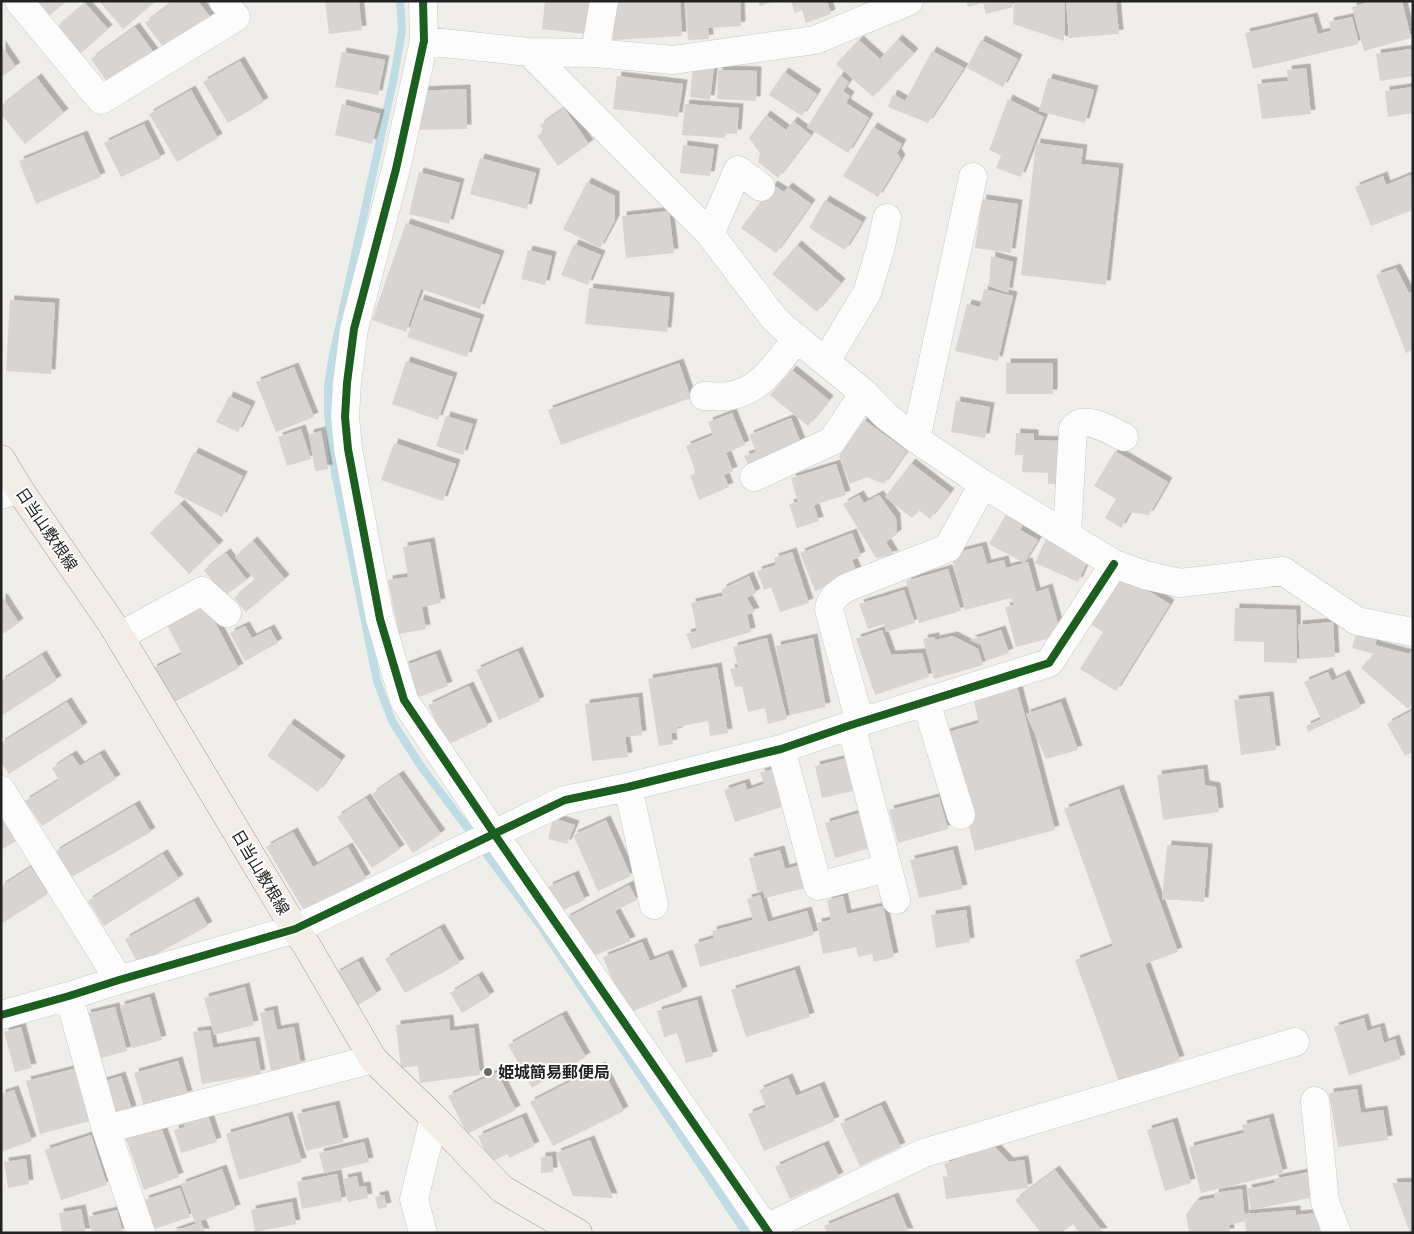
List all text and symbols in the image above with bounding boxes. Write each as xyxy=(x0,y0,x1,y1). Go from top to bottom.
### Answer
street label: 日当山敷根線 xyxy=(12,484,82,574)
street label: 日当山敷根線 xyxy=(228,826,294,918)
place label: 姫城簡易郵便局 xyxy=(498,1062,610,1082)
marker: 姫城簡易郵便局 xyxy=(482,1066,494,1078)

